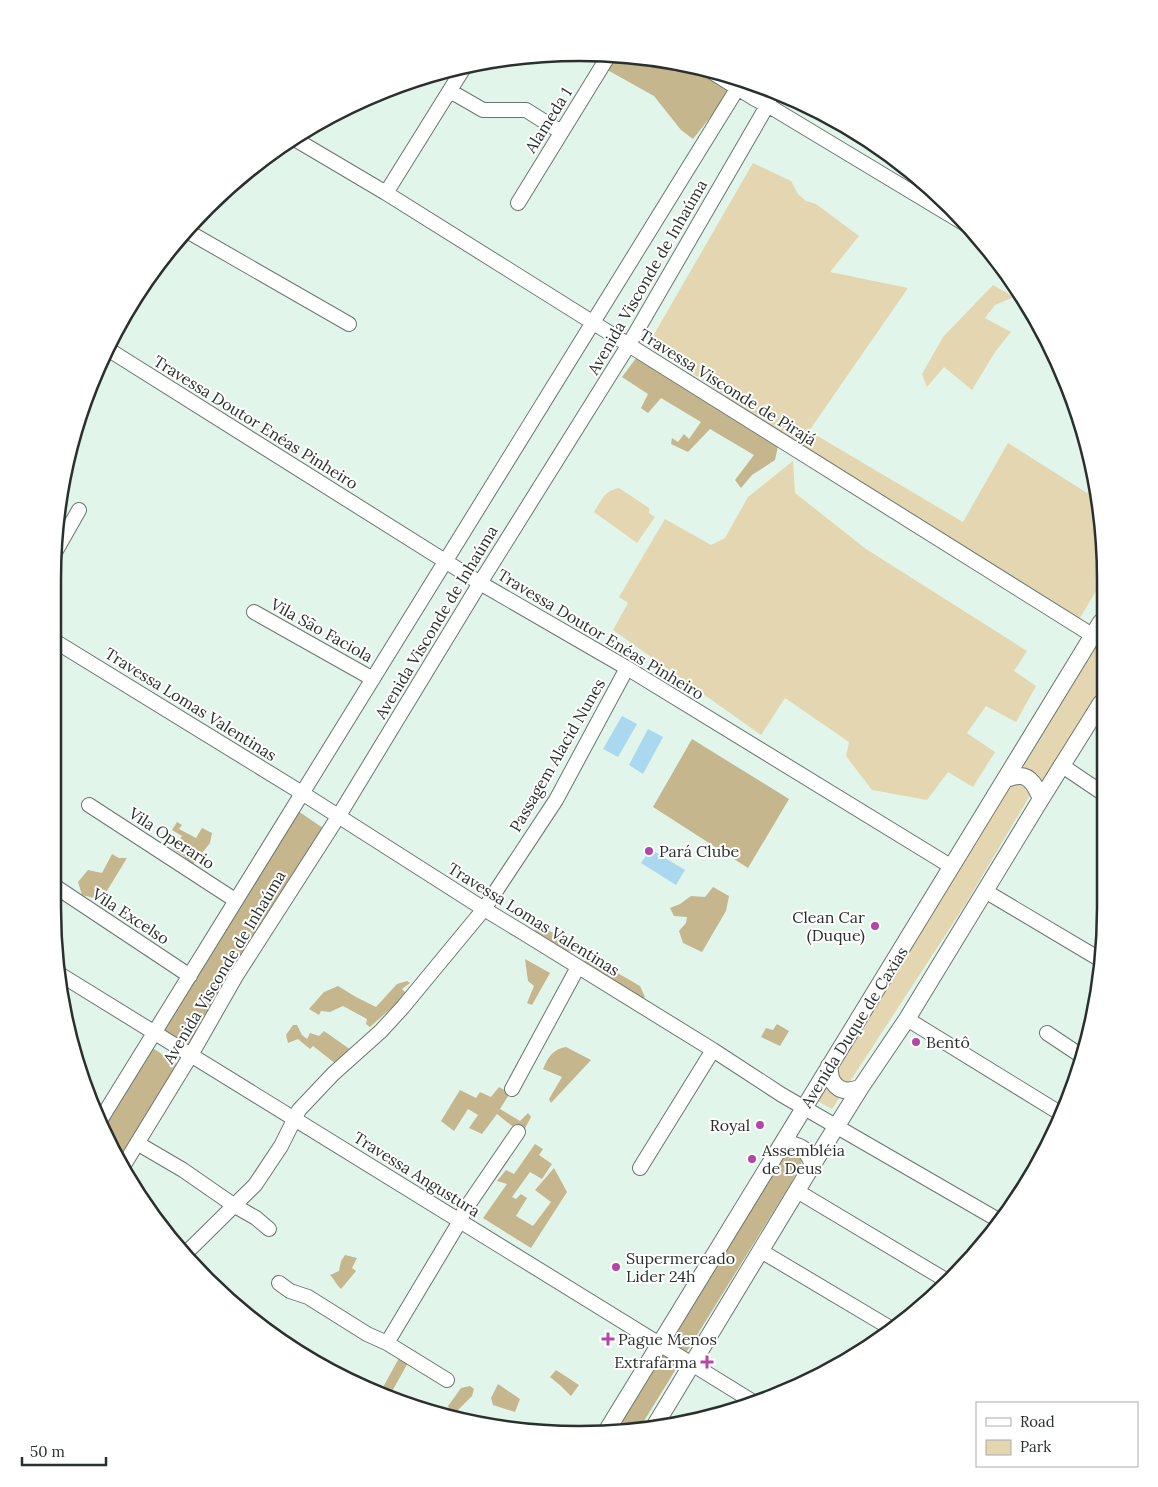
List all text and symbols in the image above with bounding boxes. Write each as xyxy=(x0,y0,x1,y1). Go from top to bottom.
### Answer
street label: Alameda 1 xyxy=(520,83,576,157)
street label: Avenida Visconde de Inhaúma xyxy=(582,176,711,379)
street label: Travessa Visconde de Pirajá xyxy=(636,324,820,450)
street label: Travessa Doutor Enéas Pinheiro xyxy=(150,351,362,493)
street label: Avenida Visconde de Inhaúma xyxy=(370,522,502,723)
street label: Travessa Doutor Enéas Pinheiro xyxy=(494,564,708,704)
street label: Vila São Faciola xyxy=(267,593,377,666)
street label: Travessa Lomas Valentinas xyxy=(101,643,281,765)
street label: Passagem Alacid Nunes xyxy=(505,675,609,835)
street label: Vila Operario xyxy=(124,802,219,873)
place label: Pará Clube xyxy=(659,841,740,861)
marker: Pará Clube xyxy=(643,845,655,857)
street label: Travessa Lomas Valentinas xyxy=(444,858,624,980)
street label: Avenida Visconde de Inhaúma xyxy=(158,867,290,1068)
street label: Vila Excelso xyxy=(88,883,173,948)
place label: Clean Car (Duque) xyxy=(792,907,865,946)
marker: Clean Car (Duque) xyxy=(869,920,881,932)
street label: Avenida Duque de Caxias xyxy=(796,943,912,1112)
place label: Bentô xyxy=(926,1032,970,1052)
marker: Bentô xyxy=(910,1036,922,1048)
place label: Royal xyxy=(710,1115,750,1135)
marker: Royal xyxy=(754,1119,766,1131)
street label: Travessa Angustura xyxy=(350,1127,484,1221)
place label: Assembléia de Deus xyxy=(761,1140,845,1178)
marker: Assembléia de Deus xyxy=(746,1153,758,1165)
place label: Supermercado Lider 24h xyxy=(626,1248,735,1286)
marker: Supermercado Lider 24h xyxy=(610,1261,622,1273)
place label: Pague Menos xyxy=(618,1329,717,1349)
marker: Pague Menos xyxy=(602,1333,614,1345)
place label: Extrafarma xyxy=(614,1352,697,1372)
marker: Extrafarma xyxy=(701,1356,713,1368)
legend xyxy=(976,1402,1138,1467)
text: Road xyxy=(1020,1412,1055,1431)
scale bar xyxy=(22,1434,106,1466)
text: Park xyxy=(1020,1437,1051,1456)
text: 50 m xyxy=(30,1442,65,1461)

